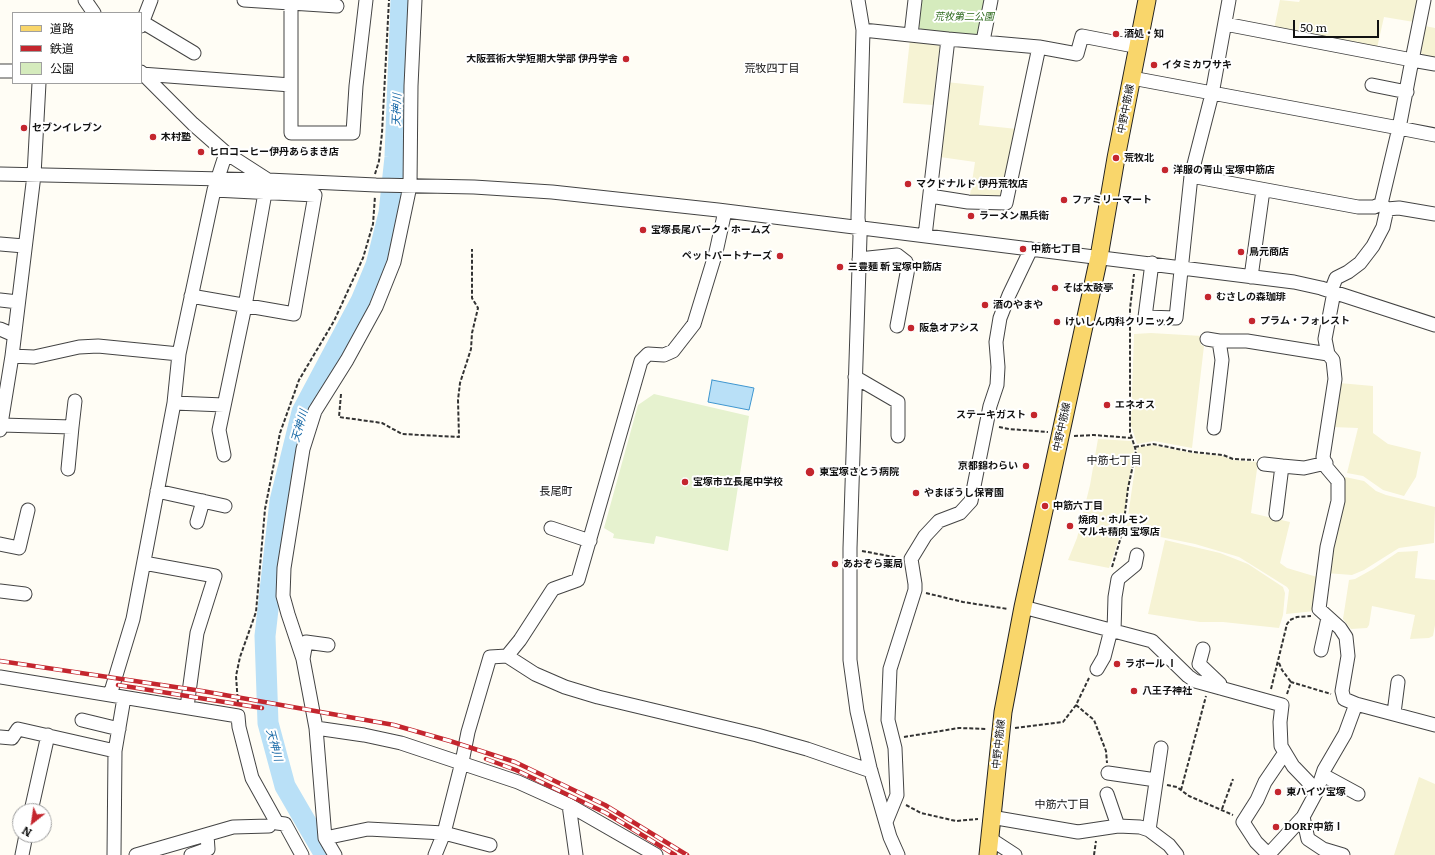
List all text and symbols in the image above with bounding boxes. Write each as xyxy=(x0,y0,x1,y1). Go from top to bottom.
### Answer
park label: 荒牧第二公園 xyxy=(934,11,994,23)
legend xyxy=(12,12,142,84)
scale bar xyxy=(1295,12,1381,38)
text: 50 m xyxy=(1300,18,1327,36)
text: 道路 xyxy=(50,19,74,37)
place label: 酒処・知 xyxy=(1124,28,1164,40)
marker: 酒処・知 xyxy=(1111,29,1121,39)
text: 鉄道 xyxy=(50,39,74,57)
place label: 大阪芸術大学短期大学部 伊丹学舎 xyxy=(466,53,618,65)
marker: 大阪芸術大学短期大学部 伊丹学舎 xyxy=(621,54,631,64)
text: 公園 xyxy=(50,59,74,77)
place label: イタミカワサキ xyxy=(1162,59,1232,71)
marker: イタミカワサキ xyxy=(1149,60,1159,70)
district label: 荒牧四丁目 xyxy=(745,62,799,76)
street label: 中野中筋線 xyxy=(1115,83,1137,135)
water label: 天神川 xyxy=(390,93,404,127)
place label: セブンイレブン xyxy=(32,122,102,134)
marker: セブンイレブン xyxy=(19,123,29,133)
place label: 木村塾 xyxy=(161,131,191,143)
marker: 木村塾 xyxy=(148,132,158,142)
place label: ヒロコーヒー伊丹あらまき店 xyxy=(209,146,339,158)
marker: ヒロコーヒー伊丹あらまき店 xyxy=(196,147,206,157)
place label: 荒牧北 xyxy=(1124,152,1154,164)
marker: 荒牧北 xyxy=(1111,153,1121,163)
place label: 洋服の青山 宝塚中筋店 xyxy=(1173,164,1275,176)
marker: 洋服の青山 宝塚中筋店 xyxy=(1160,165,1170,175)
place label: マクドナルド 伊丹荒牧店 xyxy=(916,178,1028,190)
marker: マクドナルド 伊丹荒牧店 xyxy=(903,179,913,189)
place label: ファミリーマート xyxy=(1072,194,1152,206)
marker: ファミリーマート xyxy=(1059,195,1069,205)
place label: ラーメン黒兵衛 xyxy=(979,210,1049,222)
marker: ラーメン黒兵衛 xyxy=(966,211,976,221)
place label: 宝塚長尾パーク・ホームズ xyxy=(651,224,771,236)
marker: 宝塚長尾パーク・ホームズ xyxy=(638,225,648,235)
place label: 中筋七丁目 xyxy=(1031,243,1081,255)
marker: 中筋七丁目 xyxy=(1018,244,1028,254)
place label: 鳥元商店 xyxy=(1249,246,1289,258)
marker: 鳥元商店 xyxy=(1236,247,1246,257)
place label: ペットパートナーズ xyxy=(682,250,772,262)
marker: ペットパートナーズ xyxy=(775,251,785,261)
place label: 三豊麺 斬 宝塚中筋店 xyxy=(848,261,942,273)
marker: 三豊麺 斬 宝塚中筋店 xyxy=(835,262,845,272)
place label: そば太鼓亭 xyxy=(1063,282,1113,294)
marker: そば太鼓亭 xyxy=(1050,283,1060,293)
place label: むさしの森珈琲 xyxy=(1216,291,1286,303)
marker: むさしの森珈琲 xyxy=(1203,292,1213,302)
place label: 酒のやまや xyxy=(993,299,1043,311)
marker: 酒のやまや xyxy=(980,300,990,310)
place label: プラム・フォレスト xyxy=(1260,315,1350,327)
place label: けいしん内科クリニック xyxy=(1065,316,1175,328)
marker: プラム・フォレスト xyxy=(1247,316,1257,326)
marker: けいしん内科クリニック xyxy=(1052,317,1062,327)
place label: 阪急オアシス xyxy=(919,322,979,334)
marker: 阪急オアシス xyxy=(906,323,916,333)
place label: エネオス xyxy=(1115,399,1155,411)
marker: エネオス xyxy=(1102,400,1112,410)
street label: 中野中筋線 xyxy=(1051,401,1073,453)
water label: 天神川 xyxy=(289,408,311,444)
place label: ステーキガスト xyxy=(956,409,1026,421)
marker: ステーキガスト xyxy=(1029,410,1039,420)
district label: 中筋七丁目 xyxy=(1087,454,1141,468)
place label: 京都錦わらい xyxy=(958,460,1018,472)
marker: 京都錦わらい xyxy=(1021,461,1031,471)
marker: 東宝塚さとう病院 xyxy=(804,466,816,478)
place label: 東宝塚さとう病院 xyxy=(819,466,899,478)
place label: 宝塚市立長尾中学校 xyxy=(693,476,783,488)
marker: 宝塚市立長尾中学校 xyxy=(680,477,690,487)
district label: 長尾町 xyxy=(540,485,572,499)
place label: やまぼうし保育園 xyxy=(924,487,1004,499)
marker: やまぼうし保育園 xyxy=(911,488,921,498)
place label: 中筋六丁目 xyxy=(1053,500,1103,512)
marker: 中筋六丁目 xyxy=(1040,501,1050,511)
place label: 焼肉・ホルモン マルキ精肉 宝塚店 xyxy=(1078,514,1160,538)
marker: 焼肉・ホルモン マルキ精肉 宝塚店 xyxy=(1065,521,1075,531)
place label: あおぞら薬局 xyxy=(843,558,903,570)
marker: あおぞら薬局 xyxy=(830,559,840,569)
place label: ラポール Ⅰ xyxy=(1125,658,1177,670)
marker: ラポール Ⅰ xyxy=(1112,659,1122,669)
place label: 八王子神社 xyxy=(1142,685,1192,697)
marker: 八王子神社 xyxy=(1129,686,1139,696)
street label: 中野中筋線 xyxy=(990,719,1008,769)
water label: 天神川 xyxy=(263,727,285,763)
place label: 東ハイツ宝塚 xyxy=(1286,786,1346,798)
marker: 東ハイツ宝塚 xyxy=(1273,787,1283,797)
district label: 中筋六丁目 xyxy=(1035,798,1089,812)
north arrow xyxy=(12,803,52,843)
place label: DORF中筋Ⅰ xyxy=(1284,821,1343,833)
marker: DORF中筋Ⅰ xyxy=(1271,822,1281,832)
text: N xyxy=(19,823,35,842)

